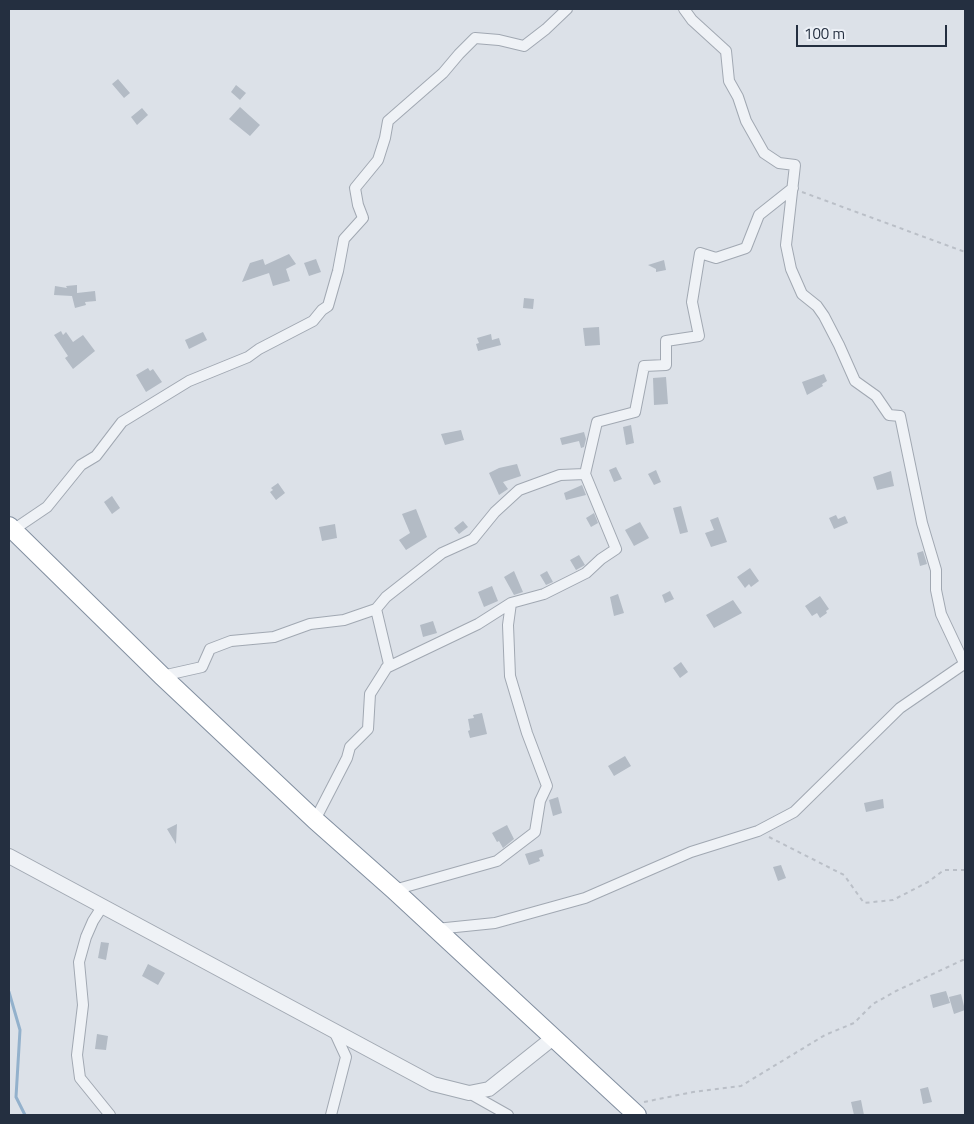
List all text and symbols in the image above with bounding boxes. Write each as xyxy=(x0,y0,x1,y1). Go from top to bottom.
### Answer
scale bar xyxy=(799,15,950,47)
text: 100 m xyxy=(804,22,845,45)

